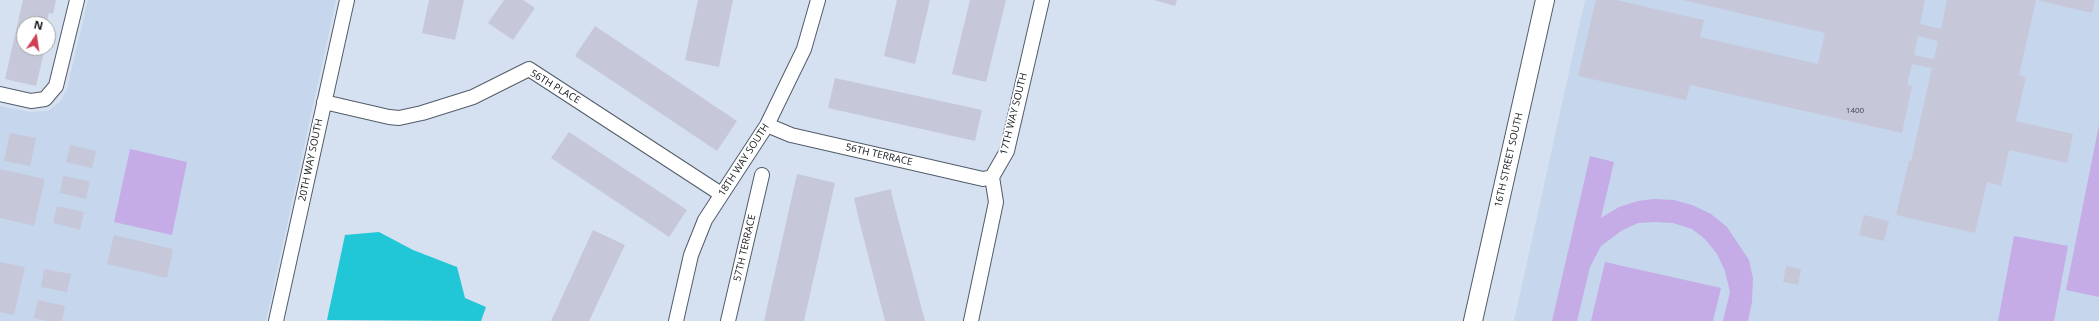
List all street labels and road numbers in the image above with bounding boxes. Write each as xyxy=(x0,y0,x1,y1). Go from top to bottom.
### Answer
street label: 56TH PLACE xyxy=(528,67,582,107)
street label: 17TH WAY SOUTH xyxy=(998,72,1030,156)
street label: 16TH STREET SOUTH xyxy=(1492,112,1526,208)
street label: 20TH WAY SOUTH xyxy=(296,118,326,202)
street label: 18TH WAY SOUTH xyxy=(716,121,772,199)
street label: 56TH TERRACE xyxy=(844,141,914,169)
street label: 57TH TERRACE xyxy=(731,213,759,283)

